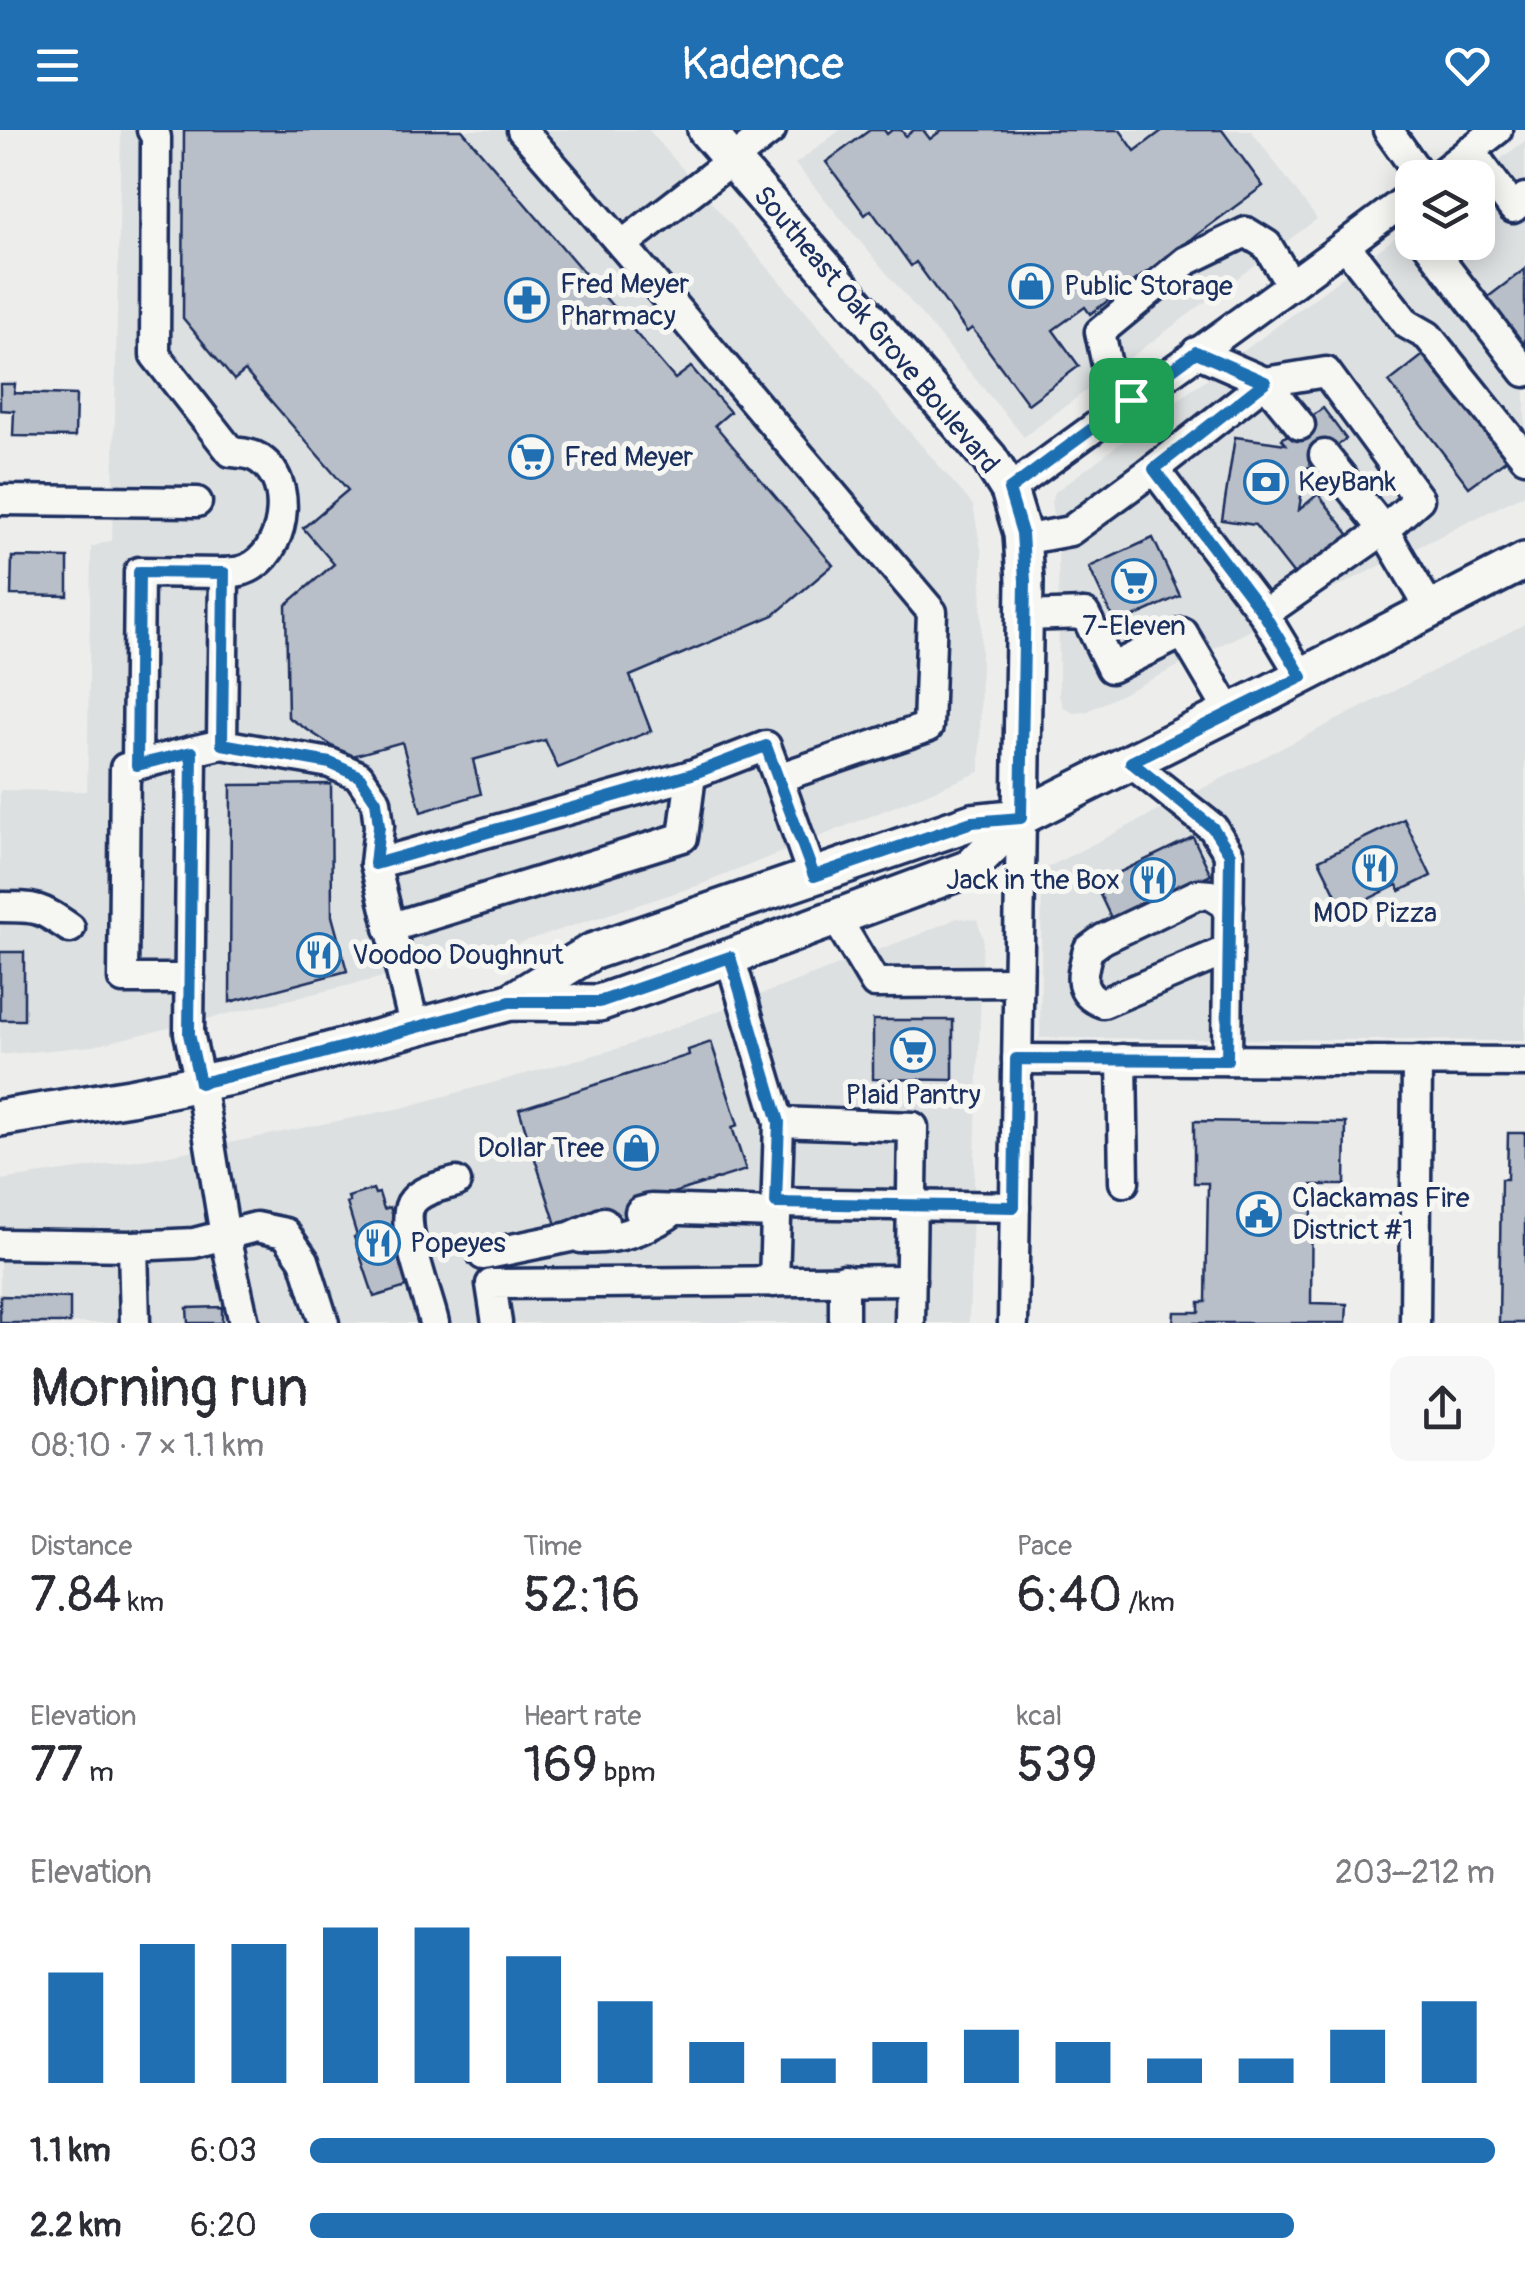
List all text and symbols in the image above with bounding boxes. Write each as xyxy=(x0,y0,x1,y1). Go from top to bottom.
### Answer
text: Kadence xyxy=(681,37,844,93)
icon: menu xyxy=(30,38,85,93)
icon: heart xyxy=(1440,38,1495,93)
map controls xyxy=(1395,160,1495,260)
button: layers xyxy=(1395,160,1495,260)
street label: Southeast Oak Grove Boulevard xyxy=(745,179,1007,481)
shop icon: Public Storage xyxy=(1008,263,1054,309)
place label: Fred Meyer Pharmacy xyxy=(560,267,689,334)
place label: Public Storage xyxy=(1064,269,1233,304)
pharmacy icon: Fred Meyer Pharmacy xyxy=(504,277,550,323)
pin xyxy=(1089,358,1174,443)
icon: arrive xyxy=(1104,373,1159,428)
supermarket icon: Fred Meyer xyxy=(508,434,554,480)
place label: Fred Meyer xyxy=(564,440,693,475)
bank icon: KeyBank xyxy=(1243,459,1289,505)
place label: KeyBank xyxy=(1298,465,1397,500)
supermarket icon: 7-Eleven xyxy=(1111,558,1157,604)
place label: 7-Eleven xyxy=(1082,609,1186,644)
restaurant icon: MOD Pizza xyxy=(1352,845,1398,891)
restaurant icon: Jack in the Box xyxy=(1130,857,1176,903)
place label: Jack in the Box xyxy=(946,863,1120,898)
place label: MOD Pizza xyxy=(1313,896,1437,931)
restaurant icon: Voodoo Doughnut xyxy=(296,932,342,978)
place label: Voodoo Doughnut xyxy=(352,938,564,973)
supermarket icon: Plaid Pantry xyxy=(890,1027,936,1073)
place label: Plaid Pantry xyxy=(845,1078,981,1113)
shop icon: Dollar Tree xyxy=(613,1125,659,1171)
place label: Dollar Tree xyxy=(477,1131,604,1166)
place label: Clackamas Fire District #1 xyxy=(1292,1181,1470,1248)
public building icon: Clackamas Fire District #1 xyxy=(1236,1191,1282,1237)
restaurant icon: Popeyes xyxy=(355,1220,401,1266)
place label: Popeyes xyxy=(410,1226,506,1261)
text: Morning run xyxy=(30,1354,308,1423)
button: share xyxy=(1390,1356,1495,1461)
text: 08:10 · 7 × 1.1 km xyxy=(30,1426,264,1466)
text: Distance xyxy=(30,1529,132,1564)
text: Time xyxy=(523,1529,582,1564)
text: Pace xyxy=(1017,1529,1072,1564)
text: 7.84 xyxy=(30,1564,122,1627)
text: 52:16 xyxy=(523,1564,640,1627)
text: 6:40 xyxy=(1017,1564,1122,1627)
text: km xyxy=(122,1585,164,1620)
text: /km xyxy=(1122,1585,1175,1620)
text: Elevation xyxy=(30,1699,137,1734)
text: Heart rate xyxy=(523,1699,641,1734)
text: kcal xyxy=(1017,1699,1062,1734)
text: 77 xyxy=(30,1734,83,1797)
text: 169 xyxy=(523,1734,598,1797)
text: 539 xyxy=(1017,1734,1097,1797)
text: m xyxy=(83,1755,114,1790)
text: bpm xyxy=(598,1755,656,1790)
text: Elevation xyxy=(30,1853,152,1893)
text: 203–212 m xyxy=(1335,1853,1495,1893)
text: 1.1 km xyxy=(30,2131,111,2171)
text: 6:03 xyxy=(190,2131,257,2171)
text: 2.2 km xyxy=(30,2206,122,2246)
text: 6:20 xyxy=(190,2206,257,2246)

